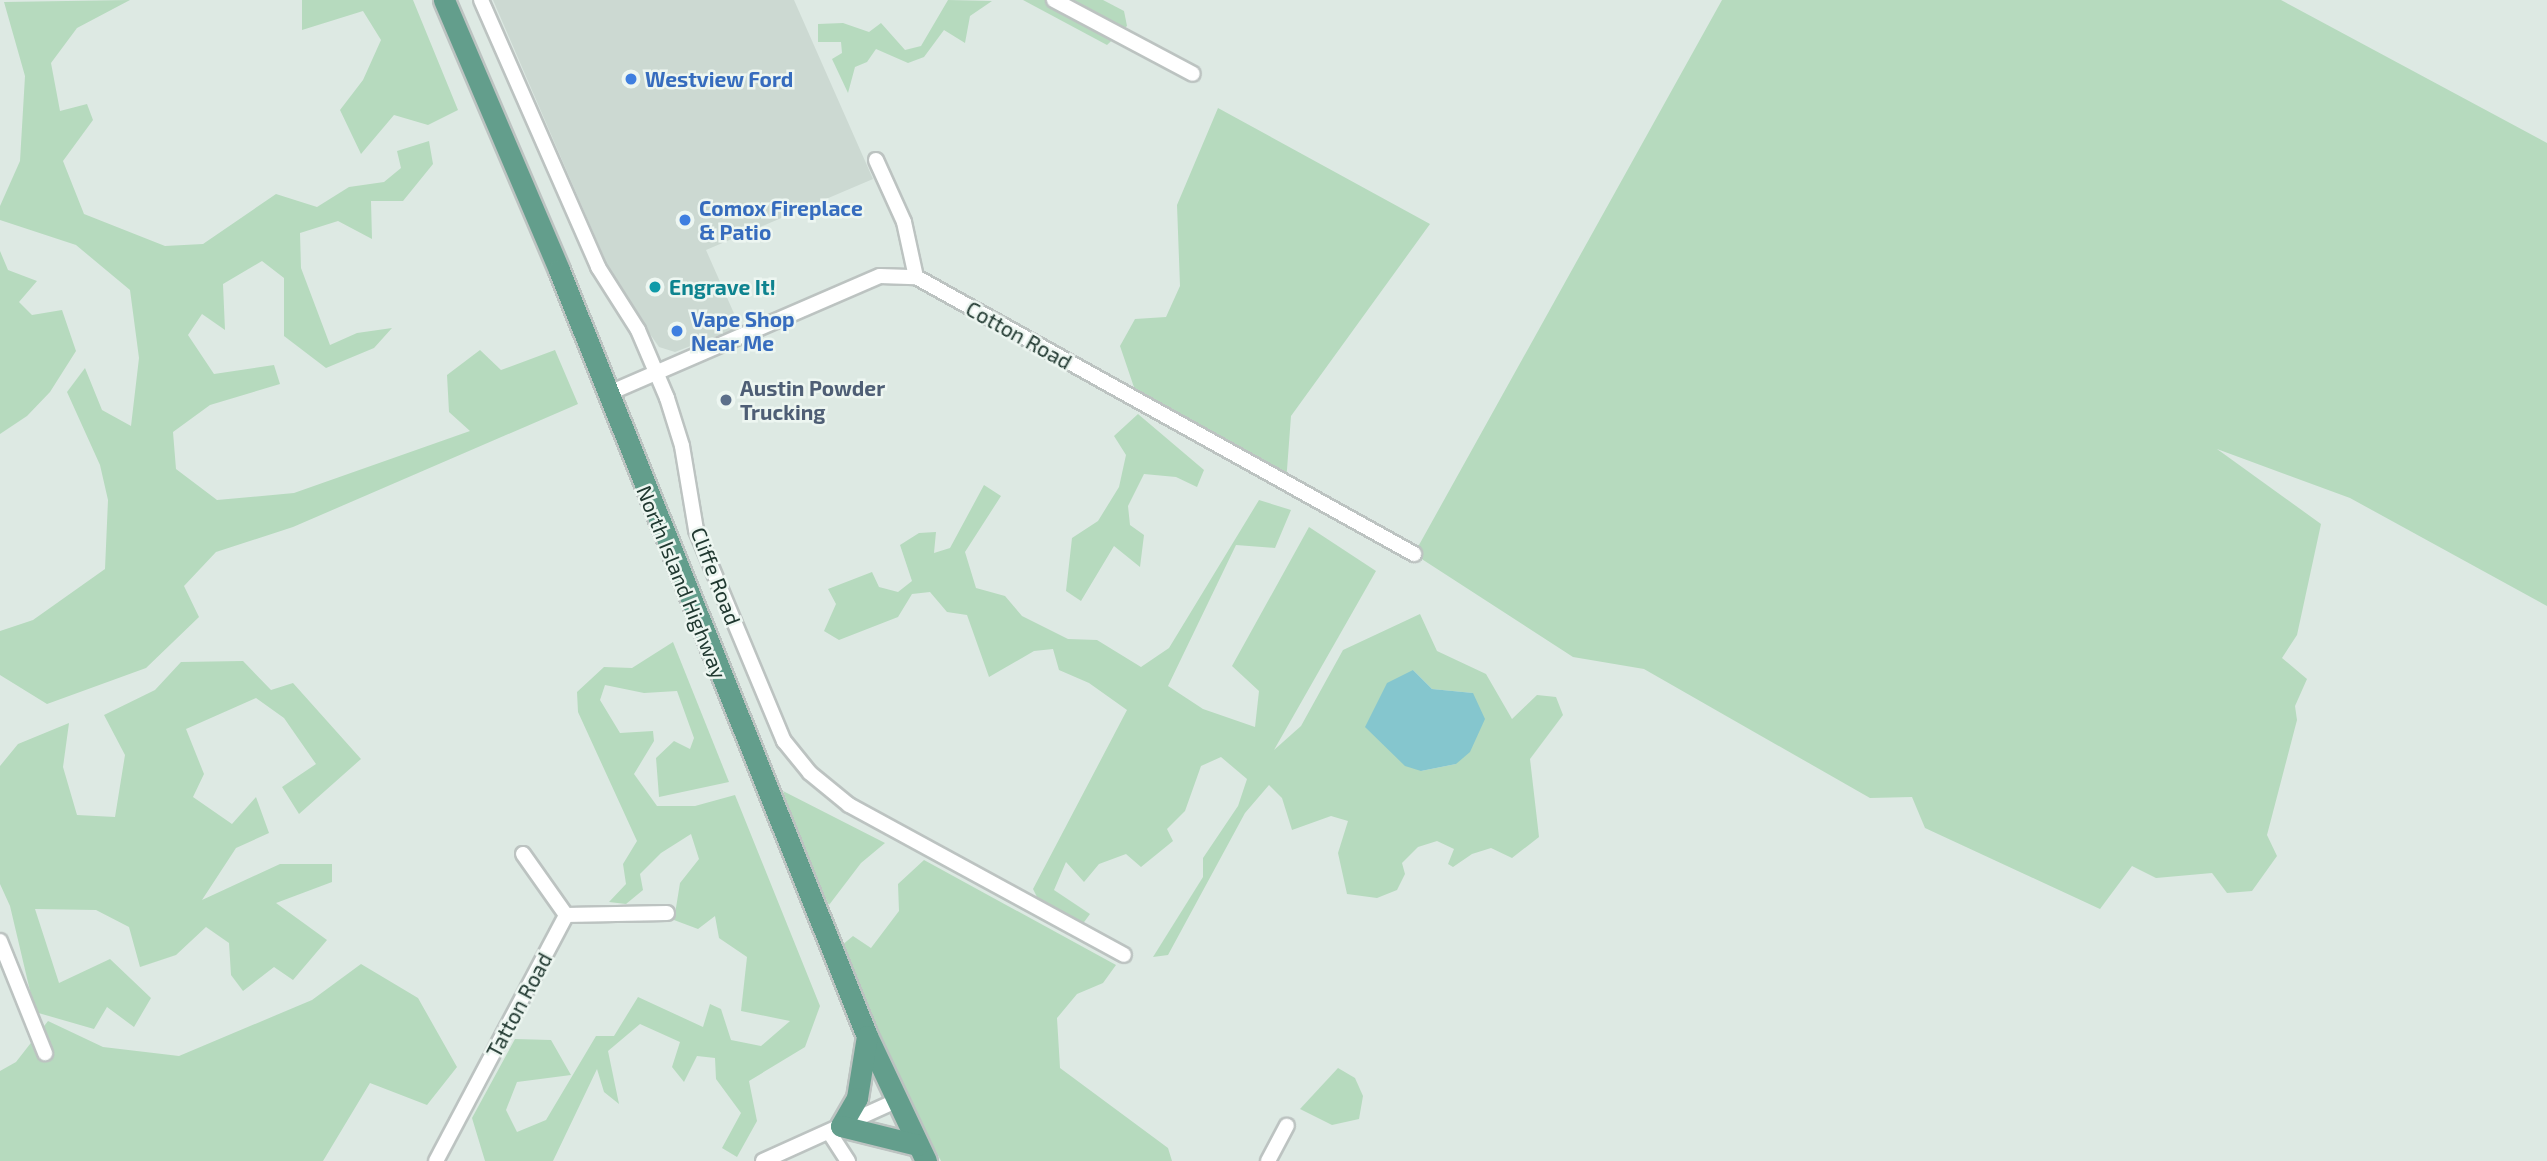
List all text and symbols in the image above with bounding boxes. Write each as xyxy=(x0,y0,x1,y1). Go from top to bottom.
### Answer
place label: Westview Ford xyxy=(645,66,794,92)
marker: Westview Ford xyxy=(623,71,639,87)
place label: Comox Fireplace & Patio xyxy=(699,195,863,245)
marker: Comox Fireplace & Patio xyxy=(677,212,693,228)
place label: Engrave It! xyxy=(669,274,776,300)
marker: Engrave It! xyxy=(647,279,663,295)
street label: Cotton Road xyxy=(962,296,1076,374)
place label: Vape Shop Near Me xyxy=(691,306,795,356)
marker: Vape Shop Near Me xyxy=(669,323,685,339)
place label: Austin Powder Trucking xyxy=(740,375,885,425)
marker: Austin Powder Trucking xyxy=(718,392,734,408)
street label: North Island Highway xyxy=(632,482,732,682)
street label: Cliffe Road xyxy=(686,524,746,628)
street label: Tatton Road xyxy=(481,948,557,1062)

